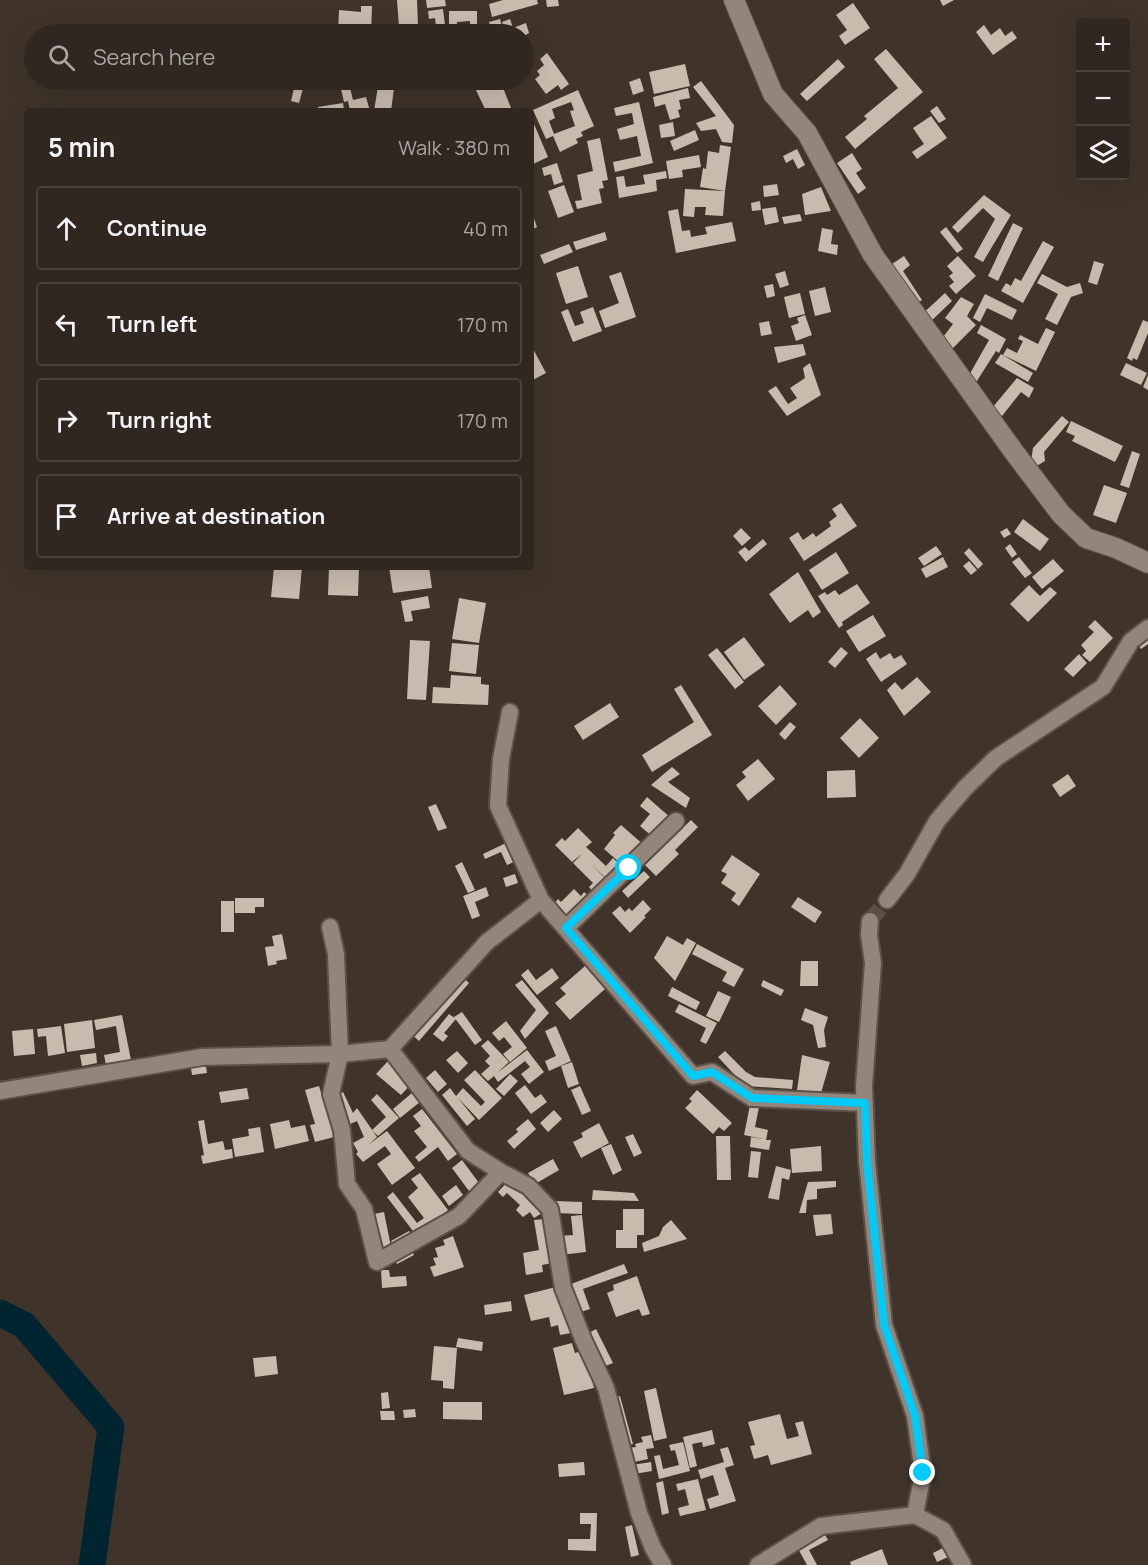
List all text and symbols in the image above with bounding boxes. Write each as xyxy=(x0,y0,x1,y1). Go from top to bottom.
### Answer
map controls xyxy=(1076,18,1130,180)
button: + xyxy=(1076,18,1130,72)
search box xyxy=(24,24,534,90)
icon: search xyxy=(45,41,78,74)
text: Search here xyxy=(93,42,215,72)
button: − xyxy=(1076,72,1130,126)
button: layers xyxy=(1076,126,1130,180)
text: 5 min xyxy=(48,129,115,165)
text: Walk · 380 m xyxy=(398,134,510,161)
icon: ahead xyxy=(50,212,83,245)
text: Continue xyxy=(107,213,207,243)
text: 40 m xyxy=(463,215,508,242)
icon: left xyxy=(50,308,83,341)
text: Turn left xyxy=(107,309,197,339)
text: 170 m xyxy=(457,311,508,338)
icon: right xyxy=(50,404,83,437)
text: Turn right xyxy=(107,405,212,435)
text: 170 m xyxy=(457,407,508,434)
icon: arrive xyxy=(50,500,83,533)
text: Arrive at destination xyxy=(107,501,325,531)
route start xyxy=(615,854,641,880)
route end xyxy=(909,1459,935,1485)

